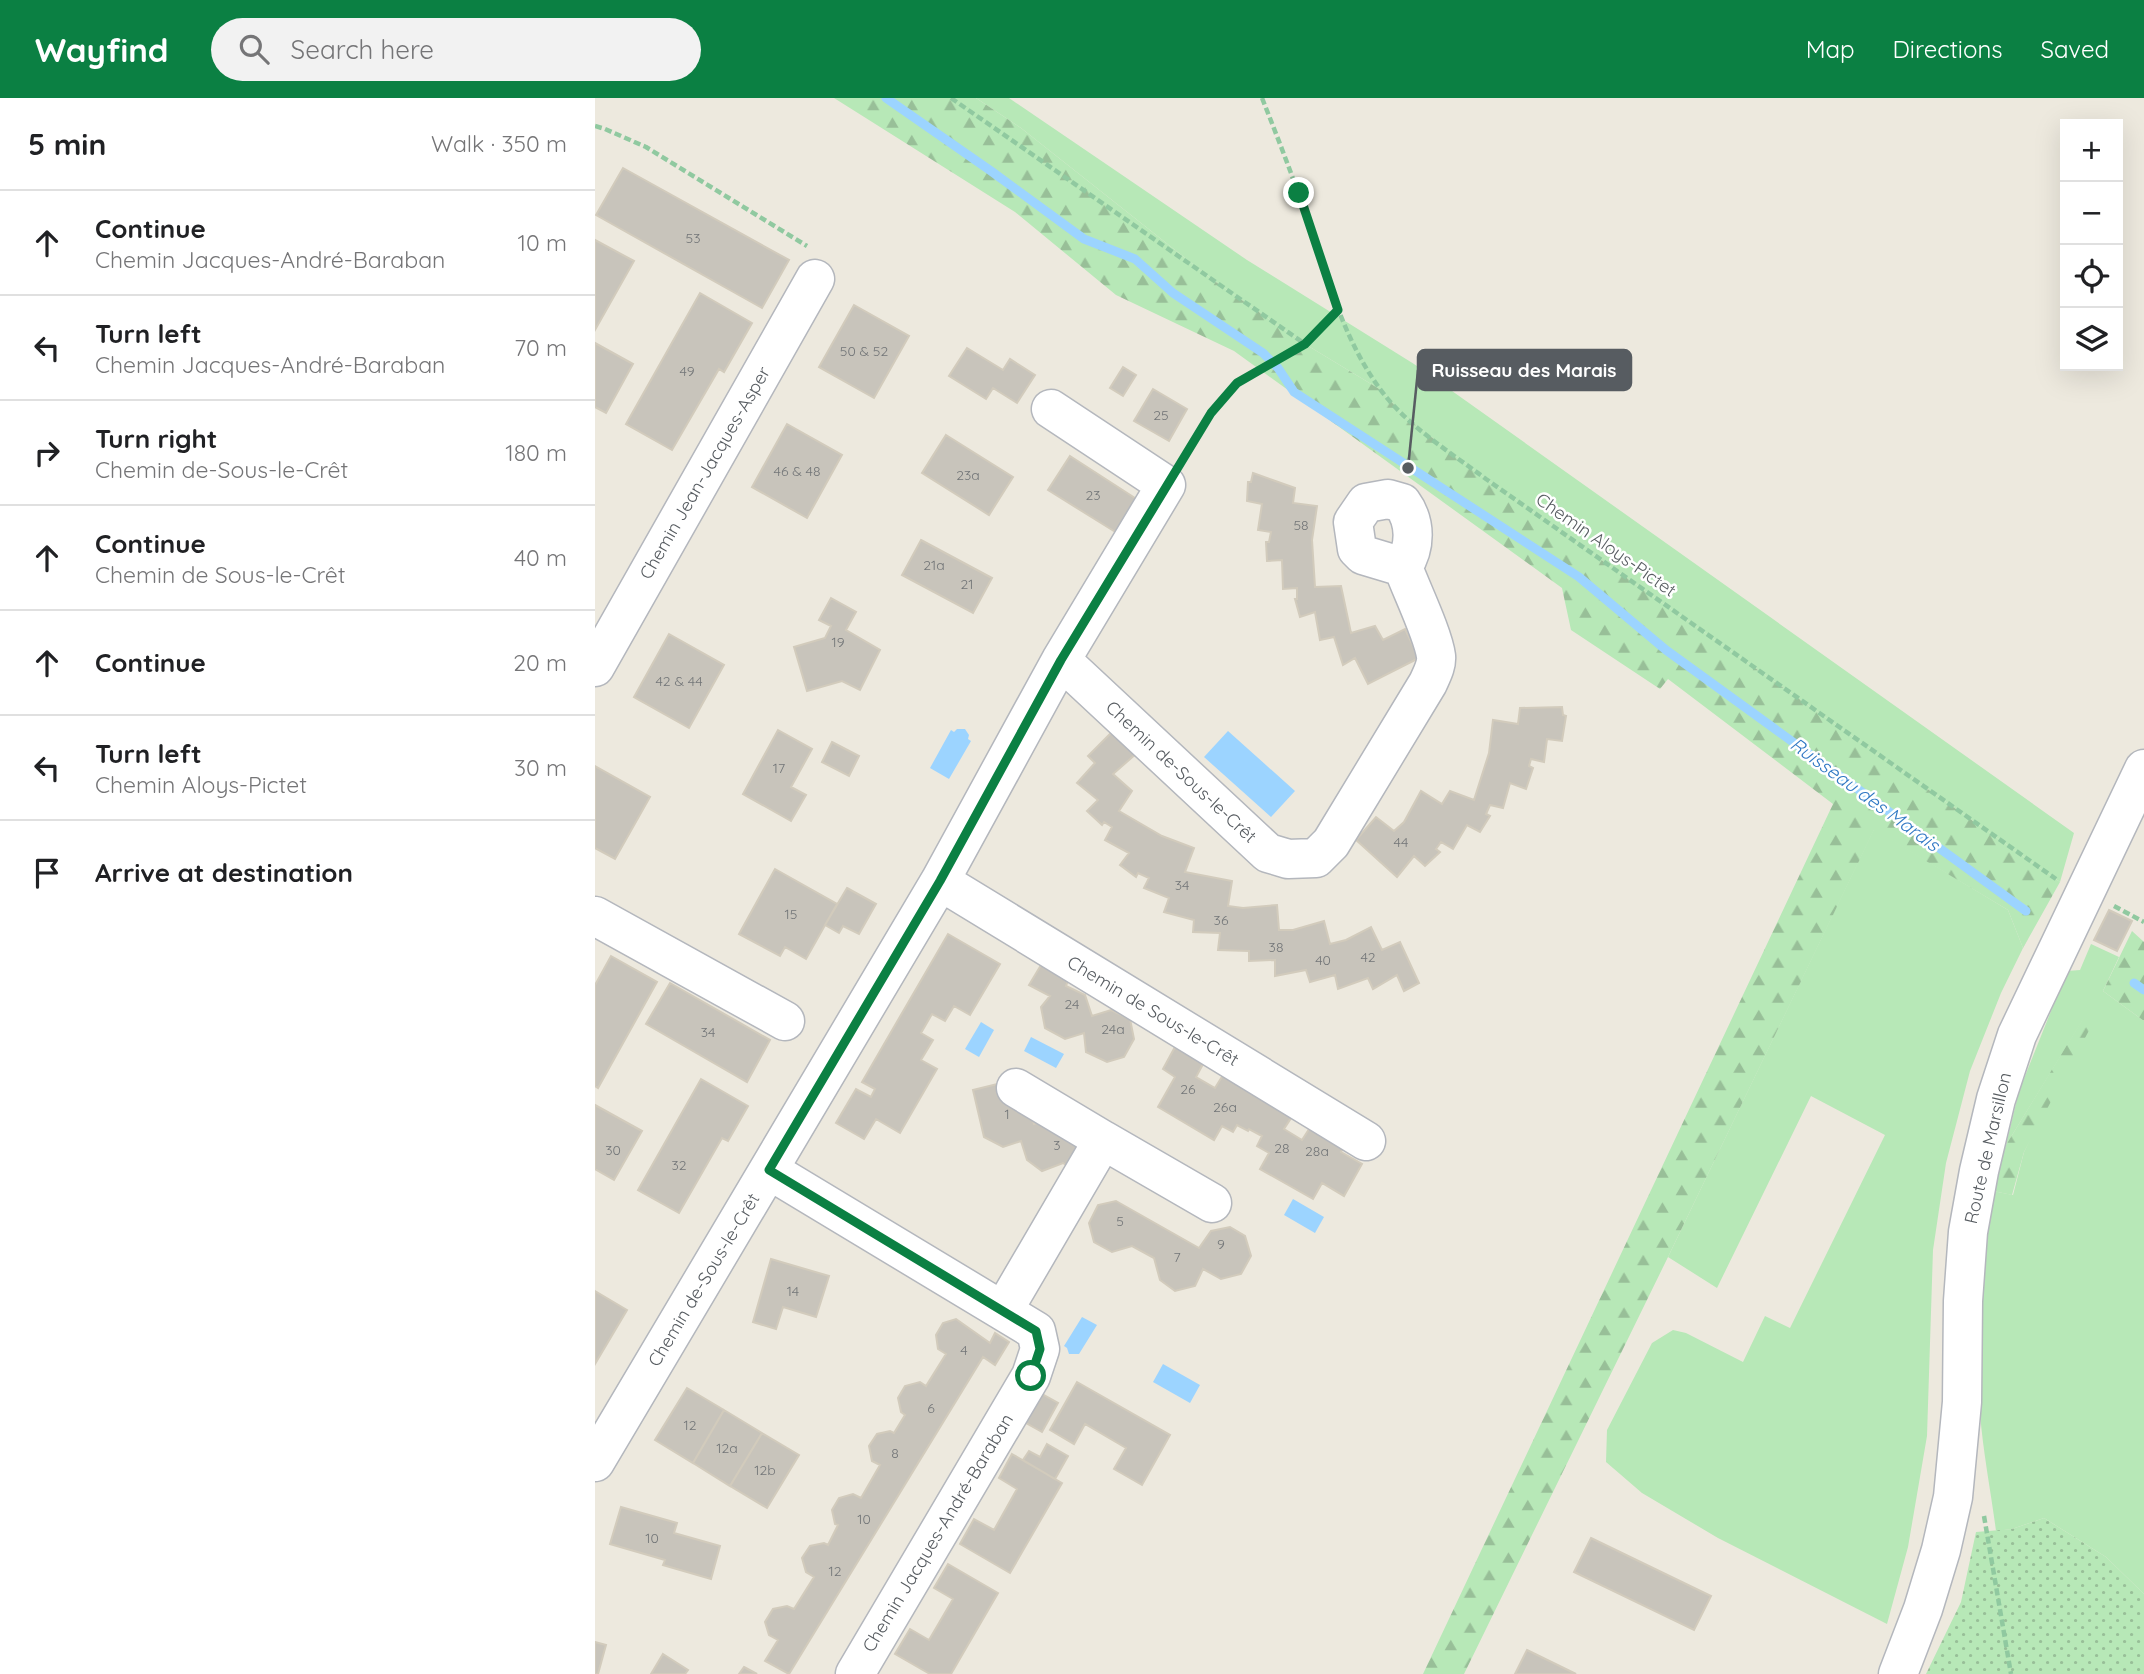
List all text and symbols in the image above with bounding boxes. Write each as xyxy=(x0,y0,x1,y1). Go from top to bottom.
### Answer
search box xyxy=(211,18,701,81)
text: Wayfind xyxy=(35,29,169,70)
icon: search xyxy=(235,30,273,68)
text: Search here xyxy=(291,33,434,66)
text: Map xyxy=(1806,34,1855,64)
text: Directions xyxy=(1893,34,2003,64)
text: Saved xyxy=(2041,34,2109,64)
map controls xyxy=(2060,119,2123,371)
button: + xyxy=(2060,119,2123,182)
text: 5 min xyxy=(28,125,106,163)
text: Walk · 350 m xyxy=(431,129,567,158)
route end xyxy=(1283,177,1314,208)
button: − xyxy=(2060,182,2123,245)
text: Continue xyxy=(95,212,206,245)
icon: ahead xyxy=(28,224,66,262)
text: 10 m xyxy=(518,228,567,257)
house number: 53 xyxy=(686,229,700,247)
text: Chemin Jacques-André-Baraban xyxy=(95,245,445,274)
button: locate xyxy=(2060,245,2123,308)
button: layers xyxy=(2060,308,2123,371)
text: Turn left xyxy=(95,317,202,350)
icon: left xyxy=(28,329,66,367)
text: 70 m xyxy=(514,333,567,362)
house number: 50 & 52 xyxy=(840,342,888,360)
text: Chemin Jacques-André-Baraban xyxy=(95,350,445,379)
callout: Ruisseau des Marais xyxy=(1418,350,1631,390)
text: Ruisseau des Marais xyxy=(1431,358,1617,382)
street label: Chemin Jean-Jacques-Asper xyxy=(634,362,775,583)
house number: 49 xyxy=(680,362,695,380)
house number: 25 xyxy=(1153,406,1169,424)
text: Turn right xyxy=(95,422,217,455)
icon: right xyxy=(28,434,66,472)
text: 180 m xyxy=(505,438,567,467)
text: Chemin de-Sous-le-Crêt xyxy=(95,455,348,484)
house number: 46 & 48 xyxy=(774,462,821,480)
house number: 23a xyxy=(956,466,980,484)
house number: 23 xyxy=(1085,486,1101,504)
street label: Chemin Aloys-Pictet xyxy=(1532,488,1681,602)
house number: 58 xyxy=(1293,516,1309,534)
text: Continue xyxy=(95,527,206,560)
icon: ahead xyxy=(28,539,66,577)
text: 40 m xyxy=(514,543,567,572)
house number: 21a xyxy=(923,556,945,574)
text: Chemin de Sous-le-Crêt xyxy=(95,560,346,589)
house number: 21 xyxy=(961,575,973,593)
house number: 19 xyxy=(832,633,845,651)
icon: ahead xyxy=(28,644,66,682)
text: Continue xyxy=(95,646,206,679)
text: 20 m xyxy=(513,648,567,677)
house number: 42 & 44 xyxy=(655,672,703,690)
street label: Chemin de-Sous-le-Crêt xyxy=(1101,696,1262,848)
water label: Ruisseau des Marais xyxy=(1786,732,1945,857)
text: Turn left xyxy=(95,737,202,770)
icon: left xyxy=(28,749,66,787)
text: 30 m xyxy=(514,753,567,782)
house number: 17 xyxy=(773,759,785,777)
text: Chemin Aloys-Pictet xyxy=(95,770,307,799)
house number: 44 xyxy=(1394,833,1408,851)
icon: arrive xyxy=(28,854,66,892)
text: Arrive at destination xyxy=(95,856,353,889)
house number: 34 xyxy=(1175,876,1189,894)
house number: 15 xyxy=(785,905,797,923)
house number: 36 xyxy=(1214,911,1229,929)
house number: 38 xyxy=(1269,938,1283,956)
house number: 42 xyxy=(1360,948,1376,966)
street label: Chemin de Sous-le-Crêt xyxy=(1063,950,1243,1071)
house number: 40 xyxy=(1315,951,1331,969)
house number: 24 xyxy=(1065,995,1079,1013)
house number: 24a xyxy=(1101,1020,1125,1038)
house number: 34 xyxy=(701,1023,715,1041)
street label: Route de Marsillon xyxy=(1959,1070,2016,1226)
house number: 26 xyxy=(1180,1080,1196,1098)
house number: 26a xyxy=(1213,1098,1237,1116)
house number: 1 xyxy=(1004,1105,1010,1123)
house number: 3 xyxy=(1053,1136,1061,1154)
house number: 28 xyxy=(1274,1139,1290,1157)
house number: 30 xyxy=(605,1141,621,1159)
house number: 28a xyxy=(1305,1142,1329,1160)
house number: 32 xyxy=(671,1156,687,1174)
street label: Chemin de-Sous-le-Crêt xyxy=(643,1189,764,1371)
house number: 5 xyxy=(1116,1212,1124,1230)
house number: 9 xyxy=(1217,1235,1225,1253)
house number: 7 xyxy=(1173,1248,1181,1266)
house number: 14 xyxy=(787,1282,799,1300)
house number: 4 xyxy=(960,1341,968,1359)
route start xyxy=(1015,1360,1046,1391)
house number: 6 xyxy=(927,1399,935,1417)
street label: Chemin Jacques-André-Baraban xyxy=(857,1409,1018,1656)
house number: 12 xyxy=(684,1416,697,1434)
house number: 12a xyxy=(716,1439,738,1457)
house number: 8 xyxy=(891,1444,899,1462)
house number: 12b xyxy=(754,1461,776,1479)
house number: 10 xyxy=(857,1510,871,1528)
house number: 10 xyxy=(645,1529,659,1547)
house number: 12 xyxy=(829,1562,842,1580)

